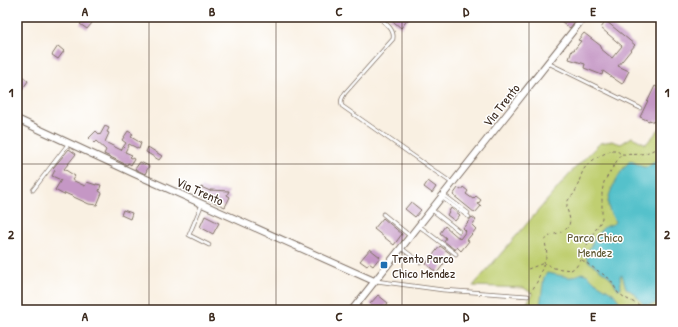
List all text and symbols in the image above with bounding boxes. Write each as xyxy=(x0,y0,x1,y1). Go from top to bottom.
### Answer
text: A xyxy=(82,2,89,20)
text: B xyxy=(209,2,216,20)
text: C xyxy=(335,2,343,20)
text: D xyxy=(463,2,470,20)
text: E xyxy=(590,2,596,20)
street label: Via Trento xyxy=(478,80,524,130)
text: 1 xyxy=(9,83,14,101)
text: 1 xyxy=(665,83,670,101)
street label: Via Trento xyxy=(173,173,227,209)
text: 2 xyxy=(8,225,15,243)
text: 2 xyxy=(664,225,671,243)
park label: Parco Chico Mendez xyxy=(567,228,623,261)
place label: Trento Parco Chico Mendez xyxy=(392,249,456,282)
marker: Trento Parco Chico Mendez xyxy=(379,260,389,270)
text: A xyxy=(82,307,89,325)
text: B xyxy=(209,307,216,325)
text: C xyxy=(335,307,343,325)
text: D xyxy=(463,307,470,325)
text: E xyxy=(590,307,596,325)

